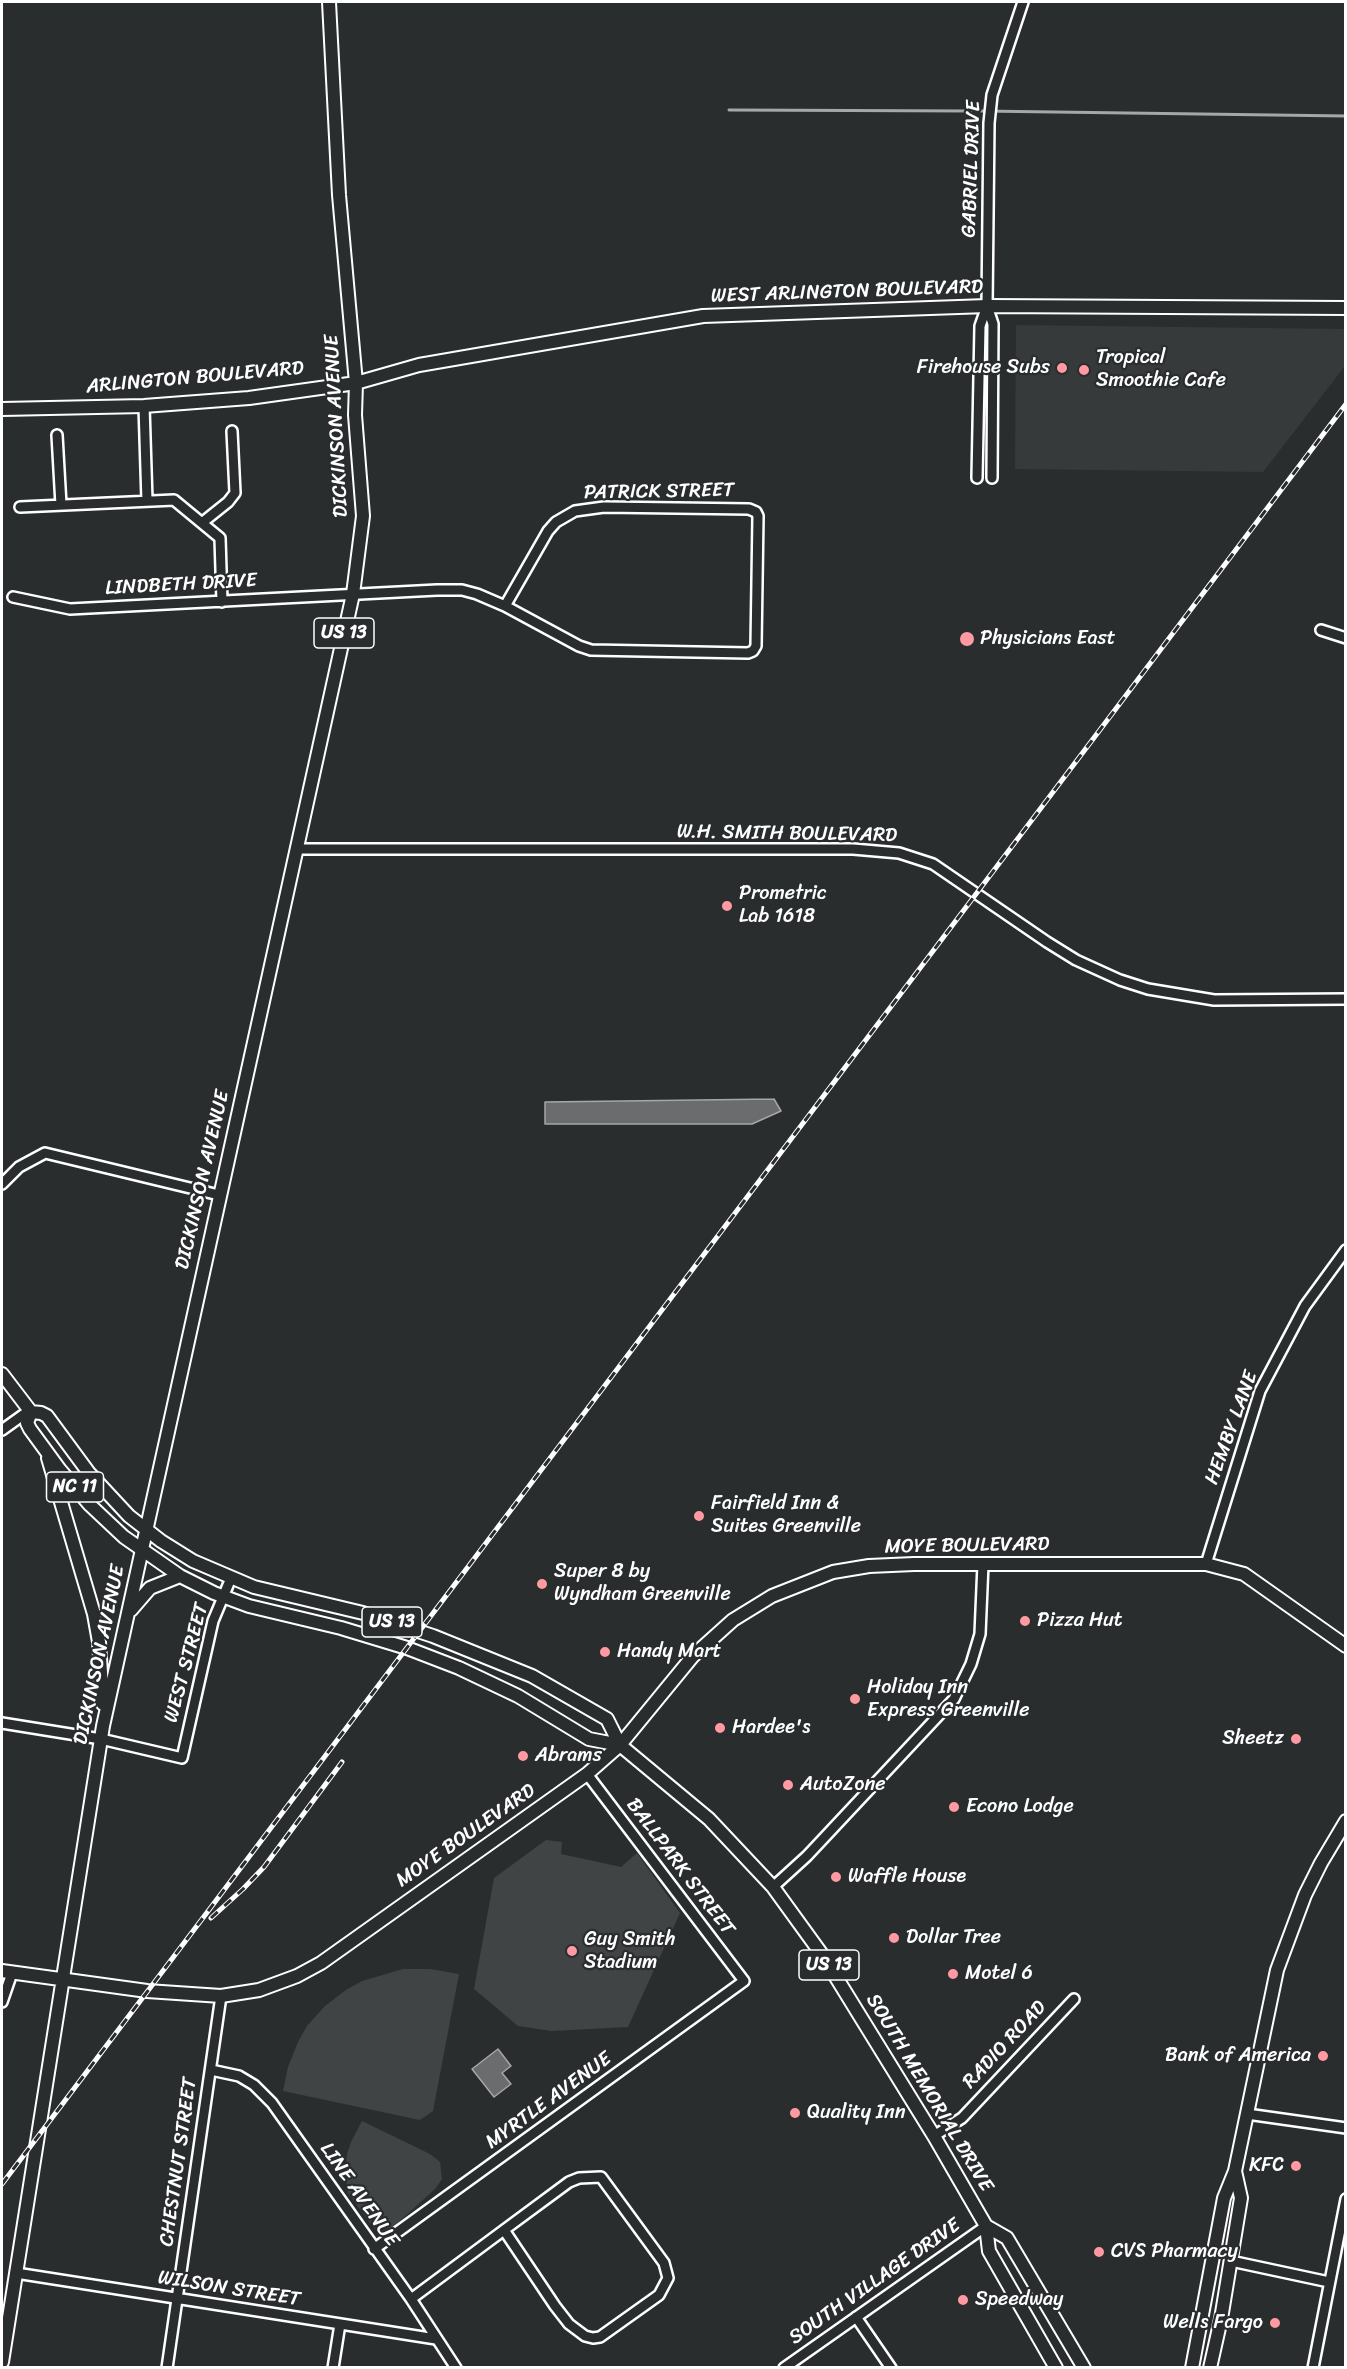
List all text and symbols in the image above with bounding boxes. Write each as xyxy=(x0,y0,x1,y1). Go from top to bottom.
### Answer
street label: GABRIEL DRIVE xyxy=(958,100,986,238)
street label: WEST ARLINGTON BOULEVARD xyxy=(711,275,983,309)
street label: DICKINSON AVENUE xyxy=(320,334,354,518)
place label: Tropical Smoothie Cafe xyxy=(1096,346,1226,393)
place label: Firehouse Subs xyxy=(917,356,1050,380)
street label: ARLINGTON BOULEVARD xyxy=(85,357,305,399)
marker: Firehouse Subs xyxy=(1055,361,1069,375)
marker: Tropical Smoothie Cafe xyxy=(1077,363,1091,377)
street label: PATRICK STREET xyxy=(584,479,734,505)
street label: LINDBETH DRIVE xyxy=(105,569,257,601)
road number: US 13 xyxy=(314,618,374,648)
place label: Physicians East xyxy=(980,627,1116,651)
marker: Physicians East xyxy=(958,630,976,648)
street label: W.H. SMITH BOULEVARD xyxy=(677,820,897,848)
place label: Prometric Lab 1618 xyxy=(739,882,827,929)
marker: Prometric Lab 1618 xyxy=(720,899,734,913)
street label: DICKINSON AVENUE xyxy=(171,1088,235,1272)
street label: HEMBY LANE xyxy=(1200,1368,1264,1488)
road number: NC 11 xyxy=(46,1472,104,1502)
place label: Fairfield Inn & Suites Greenville xyxy=(711,1492,861,1539)
marker: Fairfield Inn & Suites Greenville xyxy=(692,1509,706,1523)
street label: MOYE BOULEVARD xyxy=(884,1533,1050,1559)
place label: Super 8 by Wyndham Greenville xyxy=(554,1560,731,1607)
street label: DICKINSON AVENUE xyxy=(69,1563,131,1747)
marker: Super 8 by Wyndham Greenville xyxy=(535,1577,549,1591)
street label: WEST STREET xyxy=(160,1601,214,1725)
road number: US 13 xyxy=(362,1607,422,1637)
place label: Pizza Hut xyxy=(1037,1609,1123,1633)
marker: Pizza Hut xyxy=(1018,1614,1032,1628)
place label: Handy Mart xyxy=(617,1640,721,1664)
marker: Handy Mart xyxy=(598,1645,612,1659)
place label: Holiday Inn Express Greenville xyxy=(867,1676,1029,1723)
marker: Holiday Inn Express Greenville xyxy=(848,1692,862,1706)
place label: Hardee's xyxy=(732,1716,811,1740)
marker: Hardee's xyxy=(713,1721,727,1735)
place label: Sheetz xyxy=(1222,1727,1284,1751)
marker: Sheetz xyxy=(1289,1732,1303,1746)
place label: Abrams xyxy=(535,1744,602,1768)
marker: Abrams xyxy=(516,1749,530,1763)
place label: AutoZone xyxy=(800,1773,886,1797)
marker: AutoZone xyxy=(781,1778,795,1792)
street label: MOYE BOULEVARD xyxy=(392,1779,540,1893)
street label: BALLPARK STREET xyxy=(621,1794,739,1940)
place label: Econo Lodge xyxy=(966,1795,1074,1819)
marker: Econo Lodge xyxy=(947,1800,961,1814)
place label: Waffle House xyxy=(848,1865,966,1889)
marker: Waffle House xyxy=(829,1870,843,1884)
place label: Dollar Tree xyxy=(906,1926,1001,1950)
place label: Guy Smith Stadium xyxy=(584,1928,675,1975)
marker: Dollar Tree xyxy=(887,1931,901,1945)
marker: Guy Smith Stadium xyxy=(565,1944,579,1958)
road number: US 13 xyxy=(799,1950,859,1980)
place label: Motel 6 xyxy=(965,1962,1033,1986)
marker: Motel 6 xyxy=(946,1967,960,1981)
street label: SOUTH MEMORIAL DRIVE xyxy=(860,1990,998,2196)
street label: RADIO ROAD xyxy=(958,1996,1052,2094)
place label: Bank of America xyxy=(1165,2044,1311,2068)
street label: MYRTLE AVENUE xyxy=(481,2047,617,2155)
marker: Bank of America xyxy=(1316,2049,1330,2063)
street label: CHESTNUT STREET xyxy=(155,2076,203,2248)
place label: Quality Inn xyxy=(807,2101,906,2125)
marker: Quality Inn xyxy=(788,2106,802,2120)
street label: LINE AVENUE xyxy=(314,2138,404,2252)
place label: KFC xyxy=(1249,2154,1284,2178)
marker: KFC xyxy=(1289,2159,1303,2173)
street label: SOUTH VILLAGE DRIVE xyxy=(785,2214,965,2350)
place label: CVS Pharmacy xyxy=(1111,2240,1238,2264)
marker: CVS Pharmacy xyxy=(1092,2245,1106,2259)
street label: WILSON STREET xyxy=(156,2266,302,2312)
place label: Speedway xyxy=(975,2288,1063,2312)
marker: Speedway xyxy=(956,2293,970,2307)
place label: Wells Fargo xyxy=(1163,2311,1263,2335)
marker: Wells Fargo xyxy=(1268,2316,1282,2330)

